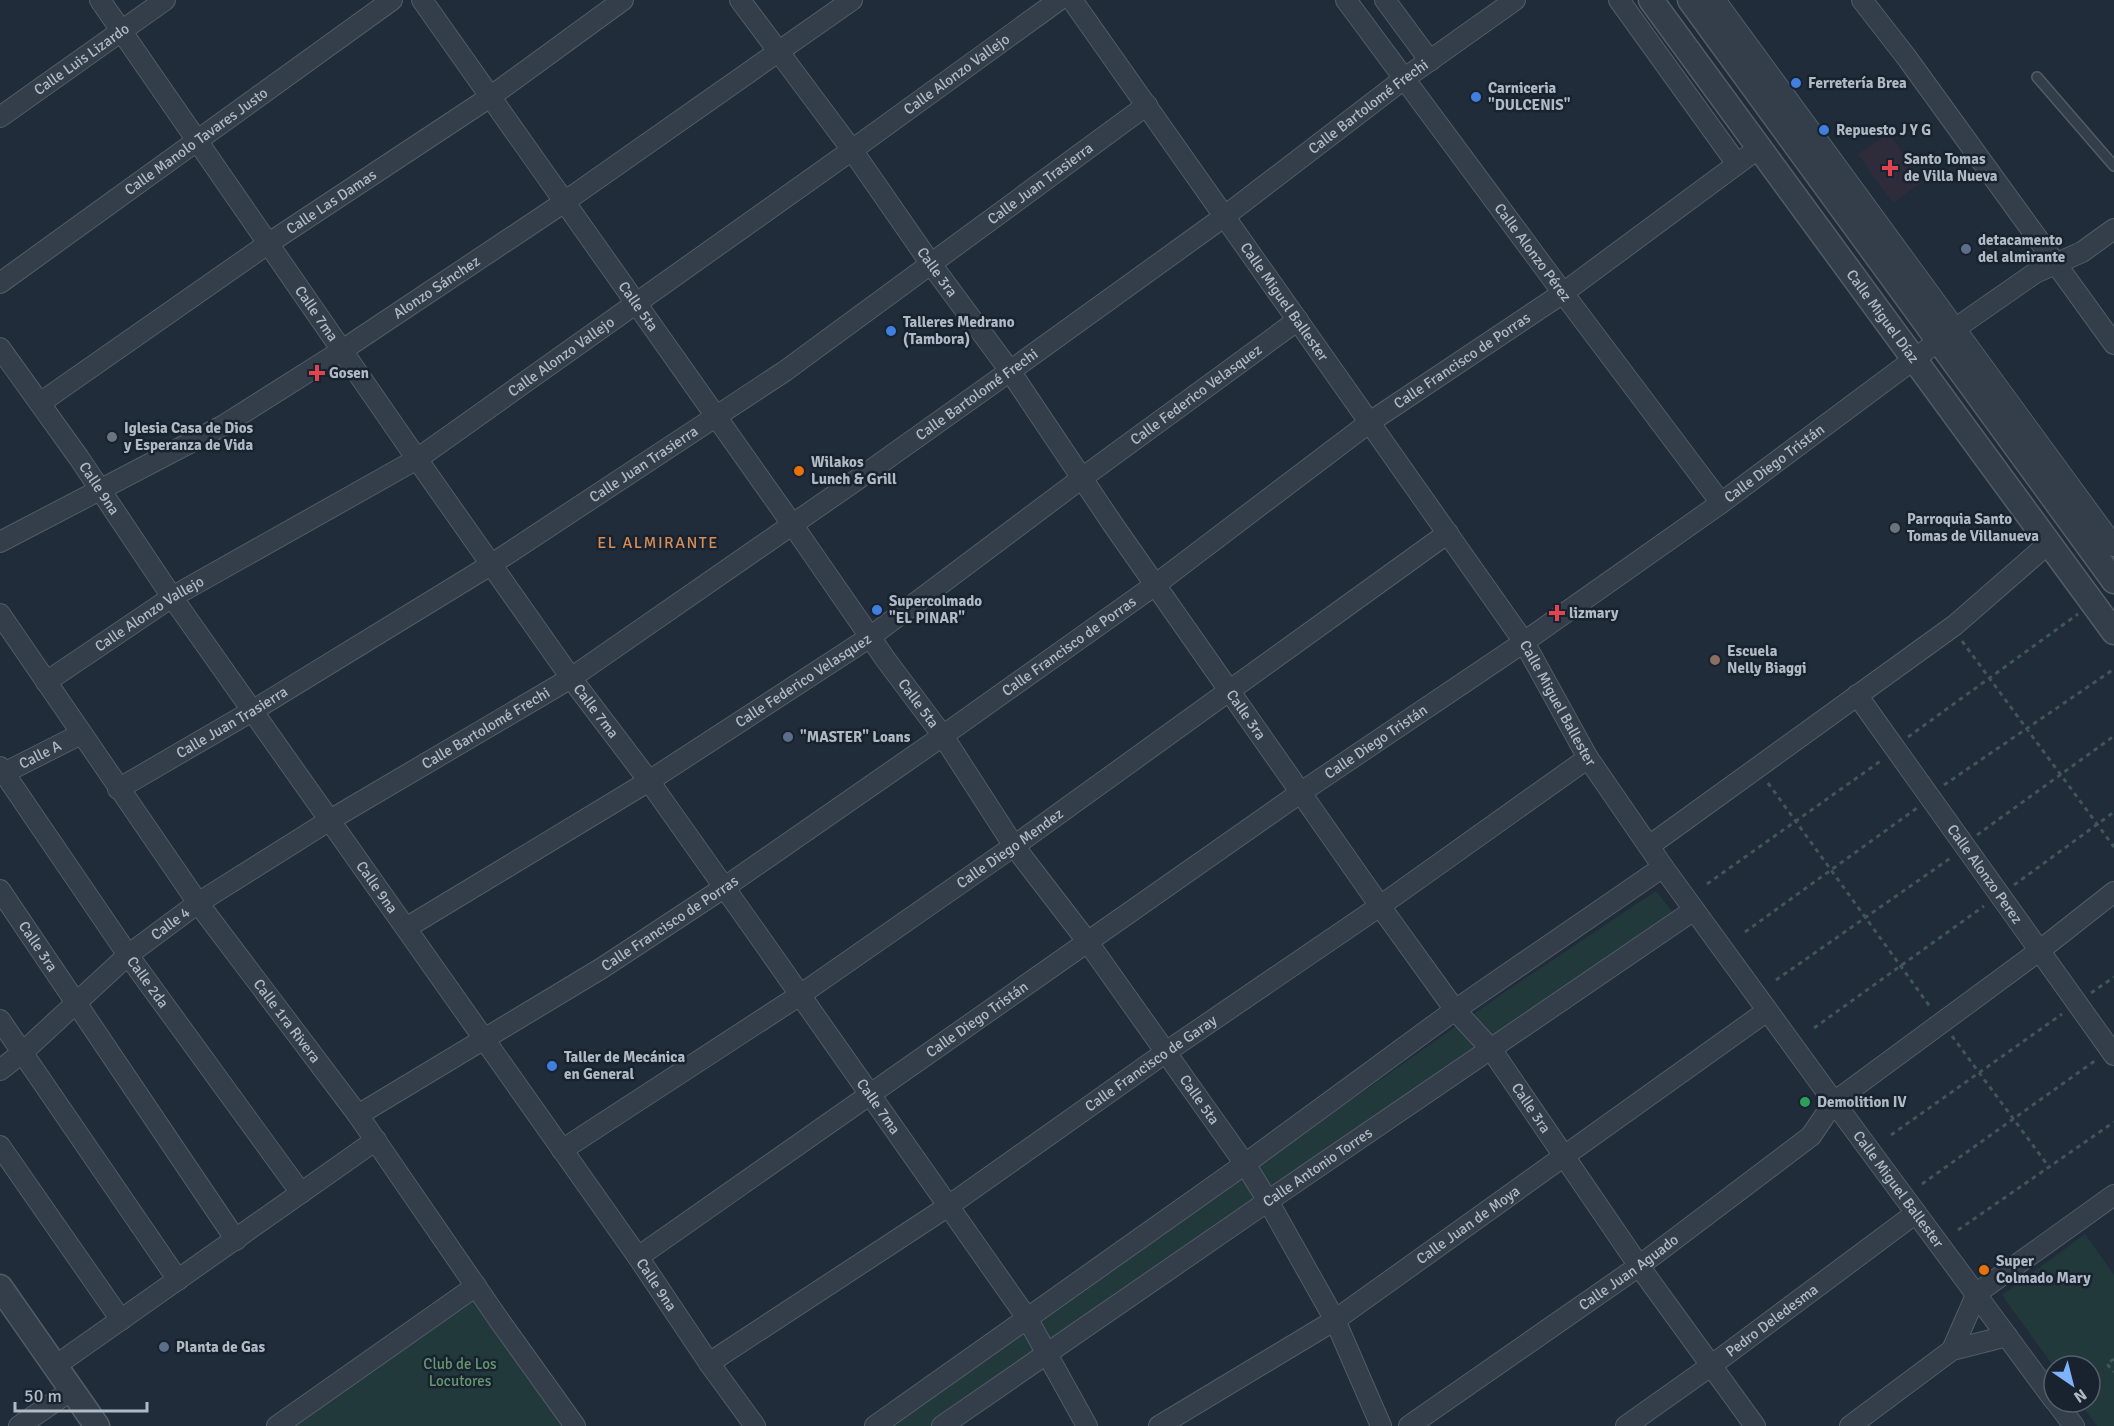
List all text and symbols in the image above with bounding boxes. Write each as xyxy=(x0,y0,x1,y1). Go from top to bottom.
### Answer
street label: Calle Luis Lizardo xyxy=(30,19,133,99)
street label: Calle Alonzo Vallejo xyxy=(900,30,1013,119)
street label: Calle Bartolomé Frechi xyxy=(1305,55,1432,158)
place label: Ferretería Brea xyxy=(1808,74,1907,92)
marker: Ferretería Brea xyxy=(1789,76,1803,90)
place label: Carniceria "DULCENIS" xyxy=(1488,79,1571,114)
street label: Calle Manolo Tavares Justo xyxy=(121,84,271,199)
marker: Carniceria "DULCENIS" xyxy=(1469,90,1483,104)
place label: Repuesto J Y G xyxy=(1836,121,1931,139)
marker: Repuesto J Y G xyxy=(1817,123,1831,137)
street label: Calle Juan Trasierra xyxy=(984,139,1096,228)
place label: Santo Tomas de Villa Nueva xyxy=(1904,150,1998,185)
marker: Santo Tomas de Villa Nueva xyxy=(1881,159,1899,177)
street label: Calle Las Damas xyxy=(283,165,380,238)
street label: Calle Alonzo Pérez xyxy=(1491,200,1575,305)
place label: detacamento del almirante xyxy=(1978,231,2065,266)
street label: Calle Miguel Ballester xyxy=(1237,239,1333,365)
marker: detacamento del almirante xyxy=(1959,242,1973,256)
street label: Calle 3ra xyxy=(913,244,961,300)
street label: Alonzo Sánchez xyxy=(390,252,484,323)
street label: Calle Miguel Díaz xyxy=(1842,266,1923,367)
street label: Calle 5ta xyxy=(615,278,662,335)
street label: Calle 7ma xyxy=(291,282,342,345)
street label: Calle Francisco de Porras xyxy=(1390,308,1534,413)
street label: Calle Alonzo Vallejo xyxy=(504,313,618,401)
place label: Talleres Medrano (Tambora) xyxy=(903,313,1015,348)
marker: Talleres Medrano (Tambora) xyxy=(884,324,898,338)
street label: Calle Federico Velasquez xyxy=(1127,340,1266,449)
street label: Calle Bartolomé Frechi xyxy=(912,345,1041,444)
place label: Gosen xyxy=(329,364,369,382)
marker: Gosen xyxy=(310,366,324,380)
place label: Iglesia Casa de Dios y Esperanza de Vida xyxy=(123,419,254,454)
street label: Calle Diego Tristán xyxy=(1721,420,1828,507)
street label: Calle Juan Trasierra xyxy=(586,422,701,506)
marker: Iglesia Casa de Dios y Esperanza de Vida xyxy=(105,430,119,444)
place label: Wilakos Lunch & Grill xyxy=(811,453,897,488)
street label: Calle 9na xyxy=(75,459,123,518)
marker: Wilakos Lunch & Grill xyxy=(792,464,806,478)
place label: Parroquia Santo Tomas de Villanueva xyxy=(1907,510,2039,545)
marker: Parroquia Santo Tomas de Villanueva xyxy=(1888,521,1902,535)
district label: EL ALMIRANTE xyxy=(597,533,719,553)
street label: Calle Alonzo Vallejo xyxy=(91,572,207,655)
place label: Supercolmado "EL PINAR" xyxy=(889,592,982,627)
street label: Calle Francisco de Porras xyxy=(998,592,1140,700)
marker: Supercolmado "EL PINAR" xyxy=(870,603,884,617)
place label: lizmary xyxy=(1569,604,1619,622)
marker: lizmary xyxy=(1550,606,1564,620)
street label: Calle Federico Velasquez xyxy=(732,630,875,731)
street label: Calle Miguel Ballester xyxy=(1516,637,1600,770)
place label: Escuela Nelly Biaggi xyxy=(1727,642,1807,677)
marker: Escuela Nelly Biaggi xyxy=(1708,653,1722,667)
street label: Calle 5ta xyxy=(894,675,943,732)
street label: Calle 7ma xyxy=(570,680,622,742)
street label: Calle Juan Trasierra xyxy=(173,682,291,762)
street label: Calle Bartolomé Frechi xyxy=(418,683,553,773)
street label: Calle 3ra xyxy=(1222,686,1270,743)
street label: Calle Diego Tristán xyxy=(1321,701,1431,783)
place label: "MASTER" Loans xyxy=(800,728,911,746)
marker: "MASTER" Loans xyxy=(781,730,795,744)
street label: Calle A xyxy=(16,736,64,773)
street label: Calle Diego Mendez xyxy=(953,804,1067,892)
street label: Calle Alonzo Perez xyxy=(1943,821,2027,928)
street label: Calle 9na xyxy=(352,858,402,917)
street label: Calle Francisco de Porras xyxy=(598,871,742,975)
street label: Calle 4 xyxy=(147,903,193,944)
street label: Calle 3ra xyxy=(15,918,61,975)
street label: Calle 2da xyxy=(123,953,173,1012)
street label: Calle 1ra Rivera xyxy=(250,975,324,1066)
street label: Calle Diego Tristán xyxy=(923,977,1031,1061)
street label: Calle Francisco de Garay xyxy=(1082,1011,1220,1115)
place label: Taller de Mecánica en General xyxy=(564,1048,685,1083)
marker: Taller de Mecánica en General xyxy=(545,1059,559,1073)
street label: Calle 5ta xyxy=(1176,1071,1223,1128)
street label: Calle 7ma xyxy=(853,1075,904,1138)
street label: Calle 3ra xyxy=(1508,1079,1555,1137)
place label: Demolition IV xyxy=(1817,1093,1907,1111)
marker: Demolition IV xyxy=(1798,1095,1812,1109)
street label: Calle Antonio Torres xyxy=(1259,1123,1376,1211)
street label: Calle Miguel Ballester xyxy=(1849,1127,1948,1252)
street label: Calle Juan de Moya xyxy=(1413,1182,1523,1268)
street label: Calle Juan Aguado xyxy=(1575,1230,1682,1314)
place label: Super Colmado Mary xyxy=(1996,1252,2091,1287)
street label: Calle 9na xyxy=(632,1255,681,1315)
marker: Super Colmado Mary xyxy=(1977,1263,1991,1277)
street label: Pedro Deledesma xyxy=(1722,1280,1822,1361)
place label: Planta de Gas xyxy=(176,1338,265,1356)
marker: Planta de Gas xyxy=(157,1340,171,1354)
north arrow xyxy=(2042,1354,2102,1414)
park label: Club de Los Locutores xyxy=(423,1355,497,1390)
scale bar xyxy=(15,1375,147,1413)
text: N xyxy=(2070,1384,2090,1407)
text: 50 m xyxy=(24,1385,62,1407)

